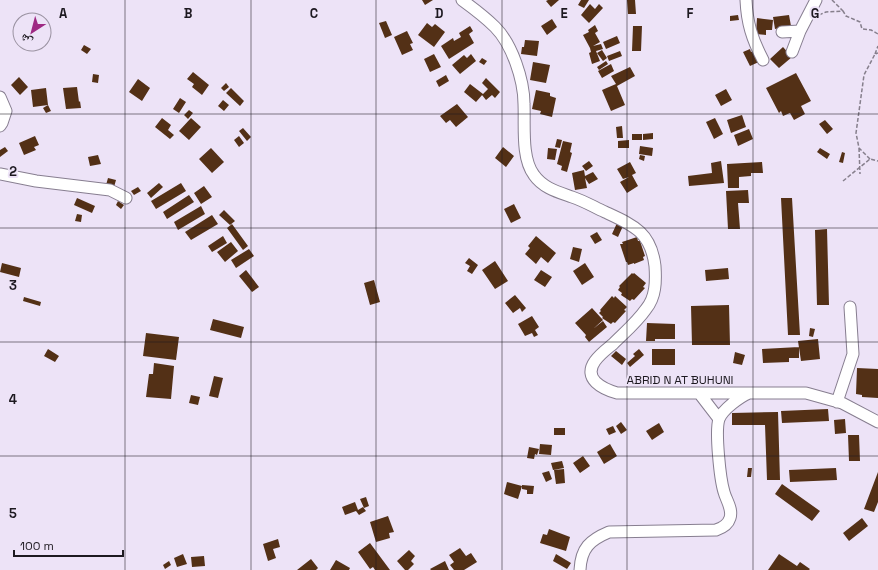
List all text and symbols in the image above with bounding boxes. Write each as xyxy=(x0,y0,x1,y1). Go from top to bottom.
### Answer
text: A xyxy=(59,5,68,22)
text: B xyxy=(184,5,193,22)
text: C xyxy=(310,5,318,22)
text: D xyxy=(435,5,444,22)
text: E xyxy=(560,5,568,22)
text: F xyxy=(687,5,694,22)
text: G xyxy=(811,5,819,22)
north arrow xyxy=(12,12,52,52)
text: ش xyxy=(17,30,36,49)
text: 2 xyxy=(9,163,17,180)
text: 3 xyxy=(9,277,17,294)
street label: ABRID N AT BUHUNI xyxy=(626,372,734,388)
text: 4 xyxy=(9,391,17,408)
text: 5 xyxy=(9,505,17,522)
scale bar xyxy=(14,532,123,558)
text: 100 m xyxy=(20,538,54,554)

